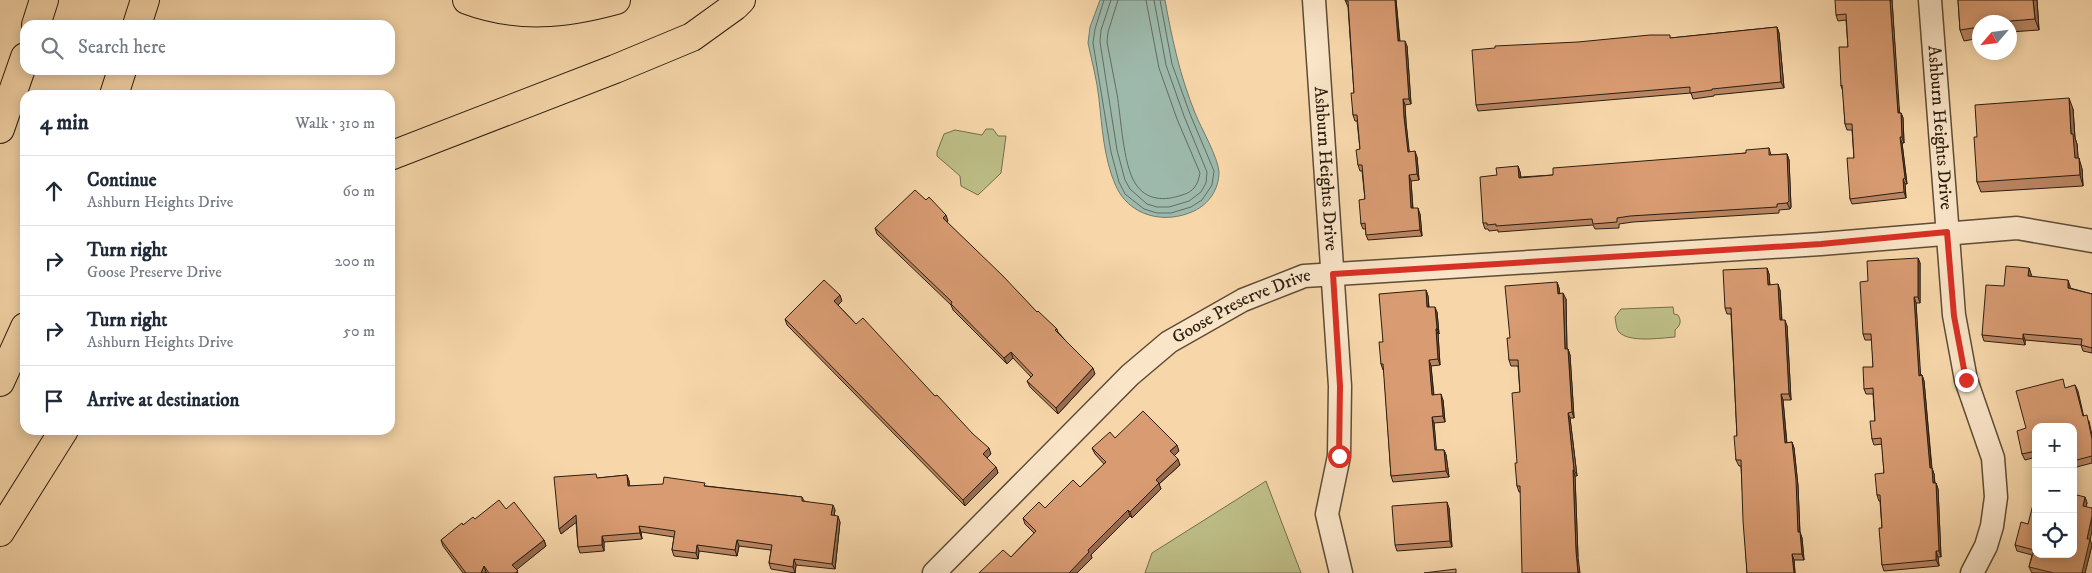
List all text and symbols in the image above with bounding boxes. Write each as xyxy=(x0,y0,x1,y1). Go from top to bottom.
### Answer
north arrow xyxy=(1972,15,2017,60)
search box xyxy=(20,20,395,75)
icon: search xyxy=(38,34,66,62)
text: Search here xyxy=(78,36,166,59)
street label: Ashburn Heights Drive xyxy=(1922,45,1957,211)
street label: Ashburn Heights Drive xyxy=(1309,86,1342,252)
text: 4 min xyxy=(40,110,89,136)
text: Walk · 310 m xyxy=(295,113,375,133)
text: Continue xyxy=(87,169,157,192)
icon: ahead xyxy=(40,177,68,205)
text: 60 m xyxy=(343,181,375,201)
text: Ashburn Heights Drive xyxy=(87,192,233,212)
text: Turn right xyxy=(87,239,167,262)
icon: right xyxy=(40,247,68,275)
text: 200 m xyxy=(334,251,375,271)
text: Goose Preserve Drive xyxy=(87,262,222,282)
street label: Goose Preserve Drive xyxy=(1168,265,1311,349)
text: Turn right xyxy=(87,309,167,332)
icon: right xyxy=(40,317,68,345)
text: 50 m xyxy=(343,321,375,341)
text: Ashburn Heights Drive xyxy=(87,332,233,352)
route end xyxy=(1955,369,1978,392)
icon: arrive xyxy=(40,387,68,415)
text: Arrive at destination xyxy=(87,389,239,412)
map controls xyxy=(2032,423,2077,558)
button: + xyxy=(2032,423,2077,468)
route start xyxy=(1328,445,1351,468)
button: − xyxy=(2032,468,2077,513)
button: locate xyxy=(2032,513,2077,558)

